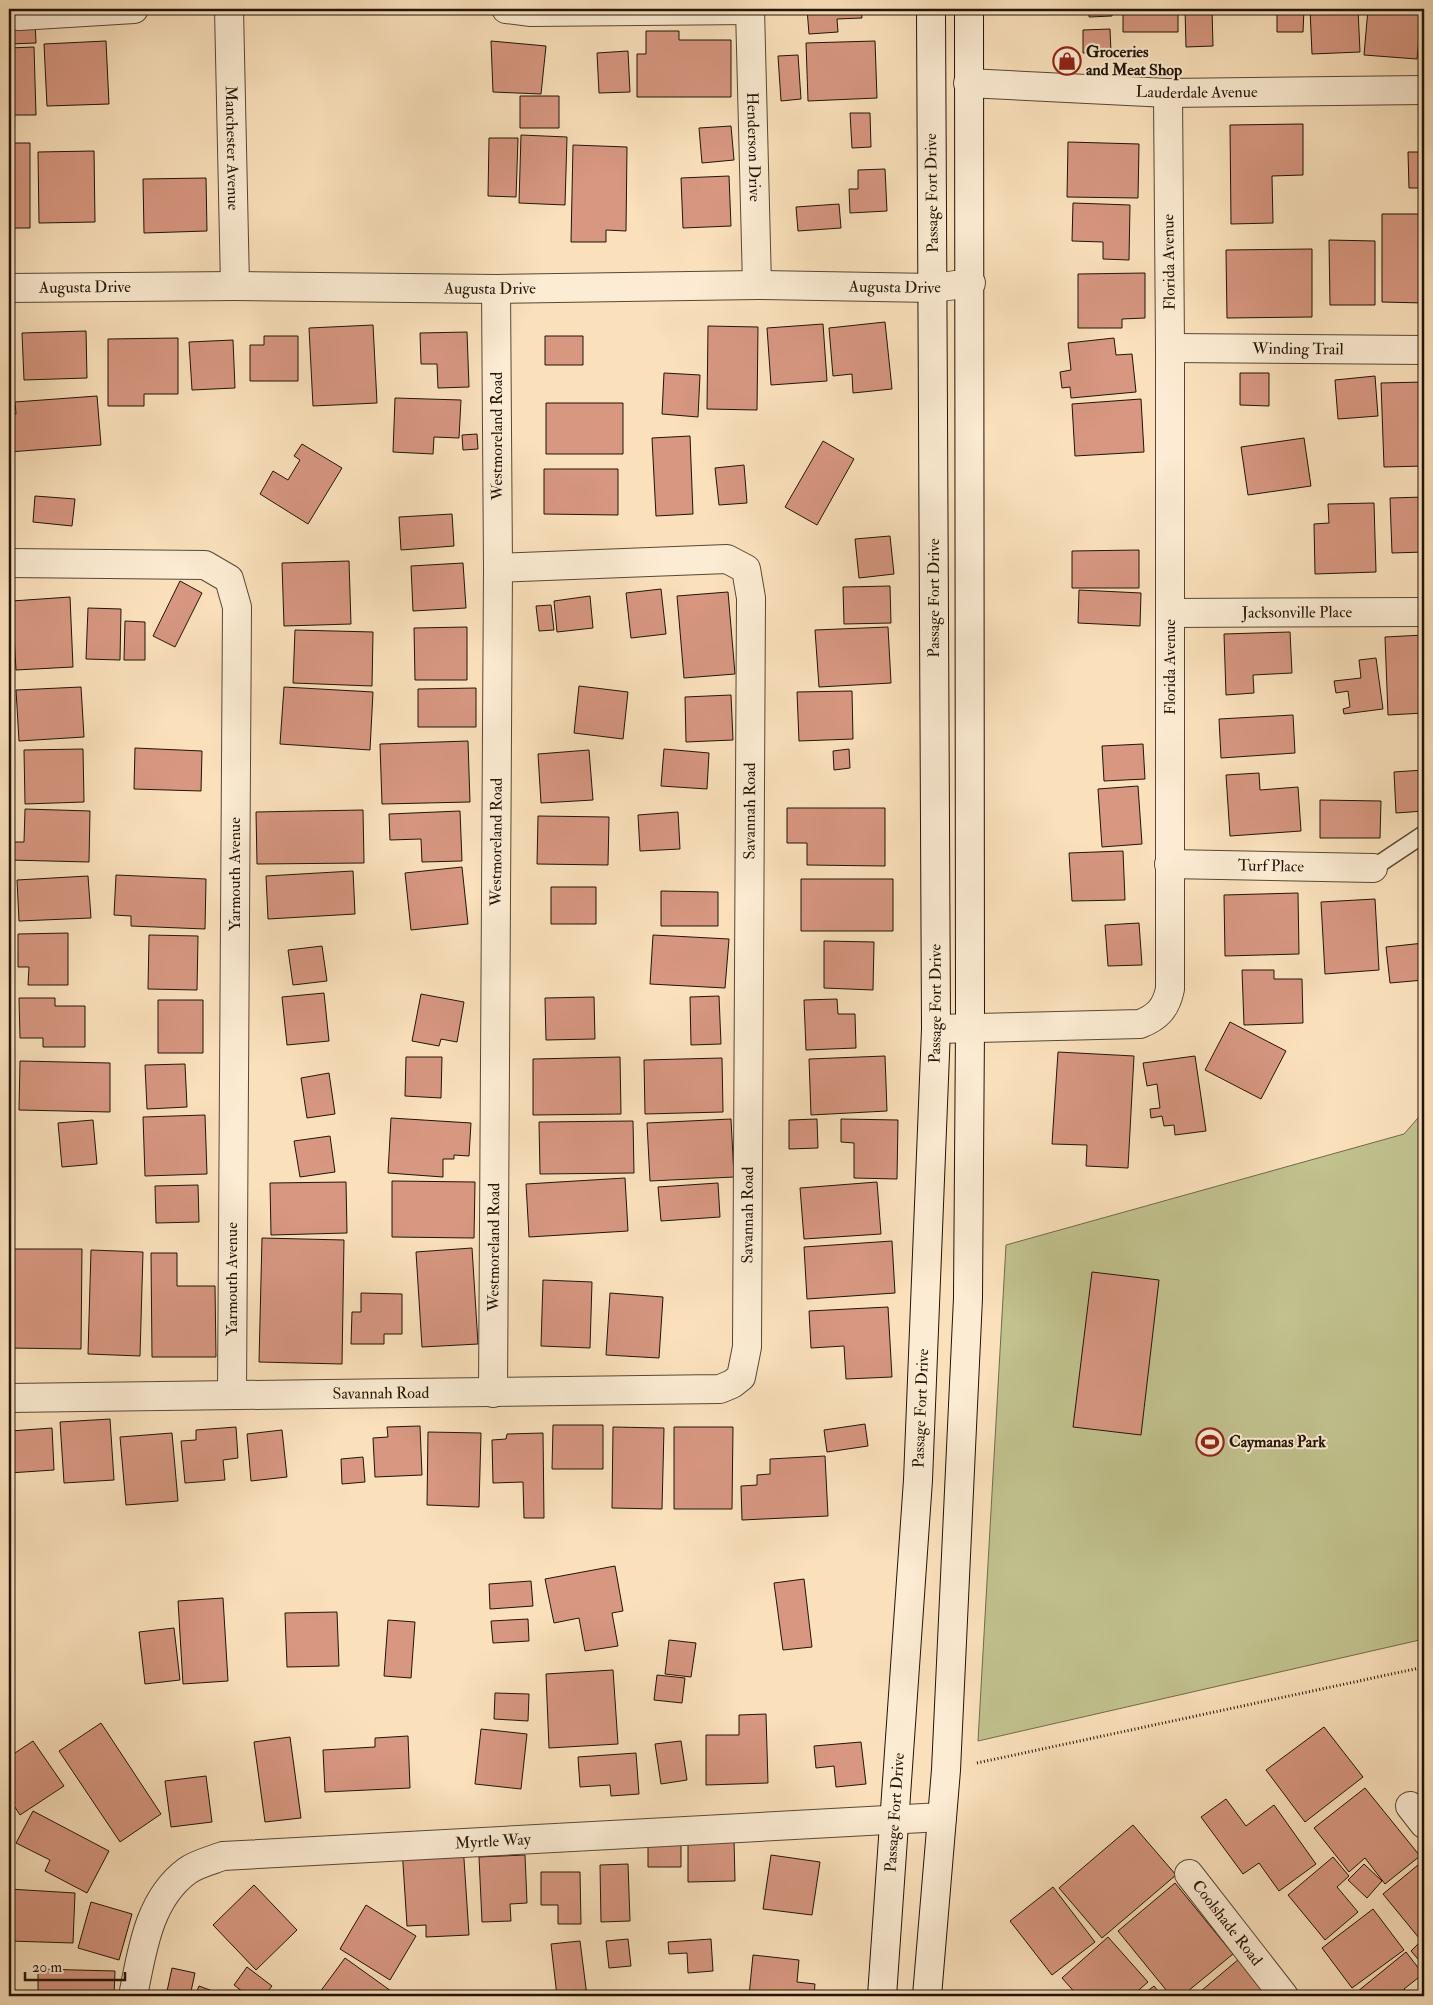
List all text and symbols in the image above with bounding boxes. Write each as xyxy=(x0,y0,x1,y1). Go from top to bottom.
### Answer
place label: Groceries and Meat Shop xyxy=(1086,42,1182,81)
shop icon: Groceries and Meat Shop xyxy=(1052,46,1082,76)
street label: Lauderdale Avenue xyxy=(1135,81,1258,103)
street label: Manchester Avenue xyxy=(221,85,243,211)
street label: Henderson Drive xyxy=(742,92,765,202)
street label: Passage Fort Drive xyxy=(921,133,943,253)
street label: Florida Avenue xyxy=(1158,213,1180,310)
street label: Augusta Drive xyxy=(38,277,131,298)
street label: Augusta Drive xyxy=(848,277,942,298)
street label: Augusta Drive xyxy=(443,278,536,299)
street label: Winding Trail xyxy=(1251,339,1344,359)
street label: Westmoreland Road xyxy=(487,372,507,501)
street label: Passage Fort Drive xyxy=(924,538,944,658)
street label: Jacksonville Place xyxy=(1241,602,1353,624)
street label: Florida Avenue xyxy=(1160,619,1180,715)
street label: Savannah Road xyxy=(740,762,760,860)
street label: Westmoreland Road xyxy=(486,778,507,907)
street label: Yarmouth Avenue xyxy=(225,817,245,931)
street label: Turf Place xyxy=(1238,855,1305,877)
street label: Passage Fort Drive xyxy=(925,943,946,1064)
street label: Savannah Road xyxy=(737,1166,758,1264)
street label: Westmoreland Road xyxy=(483,1183,504,1312)
street label: Yarmouth Avenue xyxy=(222,1222,242,1336)
street label: Passage Fort Drive xyxy=(908,1348,933,1468)
street label: Savannah Road xyxy=(332,1383,430,1404)
sports icon: Caymanas Park xyxy=(1195,1427,1225,1457)
place label: Caymanas Park xyxy=(1229,1432,1326,1453)
street label: Passage Fort Drive xyxy=(881,1752,909,1873)
street label: Myrtle Way xyxy=(455,1829,532,1853)
street label: Coolshade Road xyxy=(1188,1876,1267,1970)
scale bar xyxy=(25,1950,125,1982)
text: 20 m xyxy=(32,1958,62,1977)

